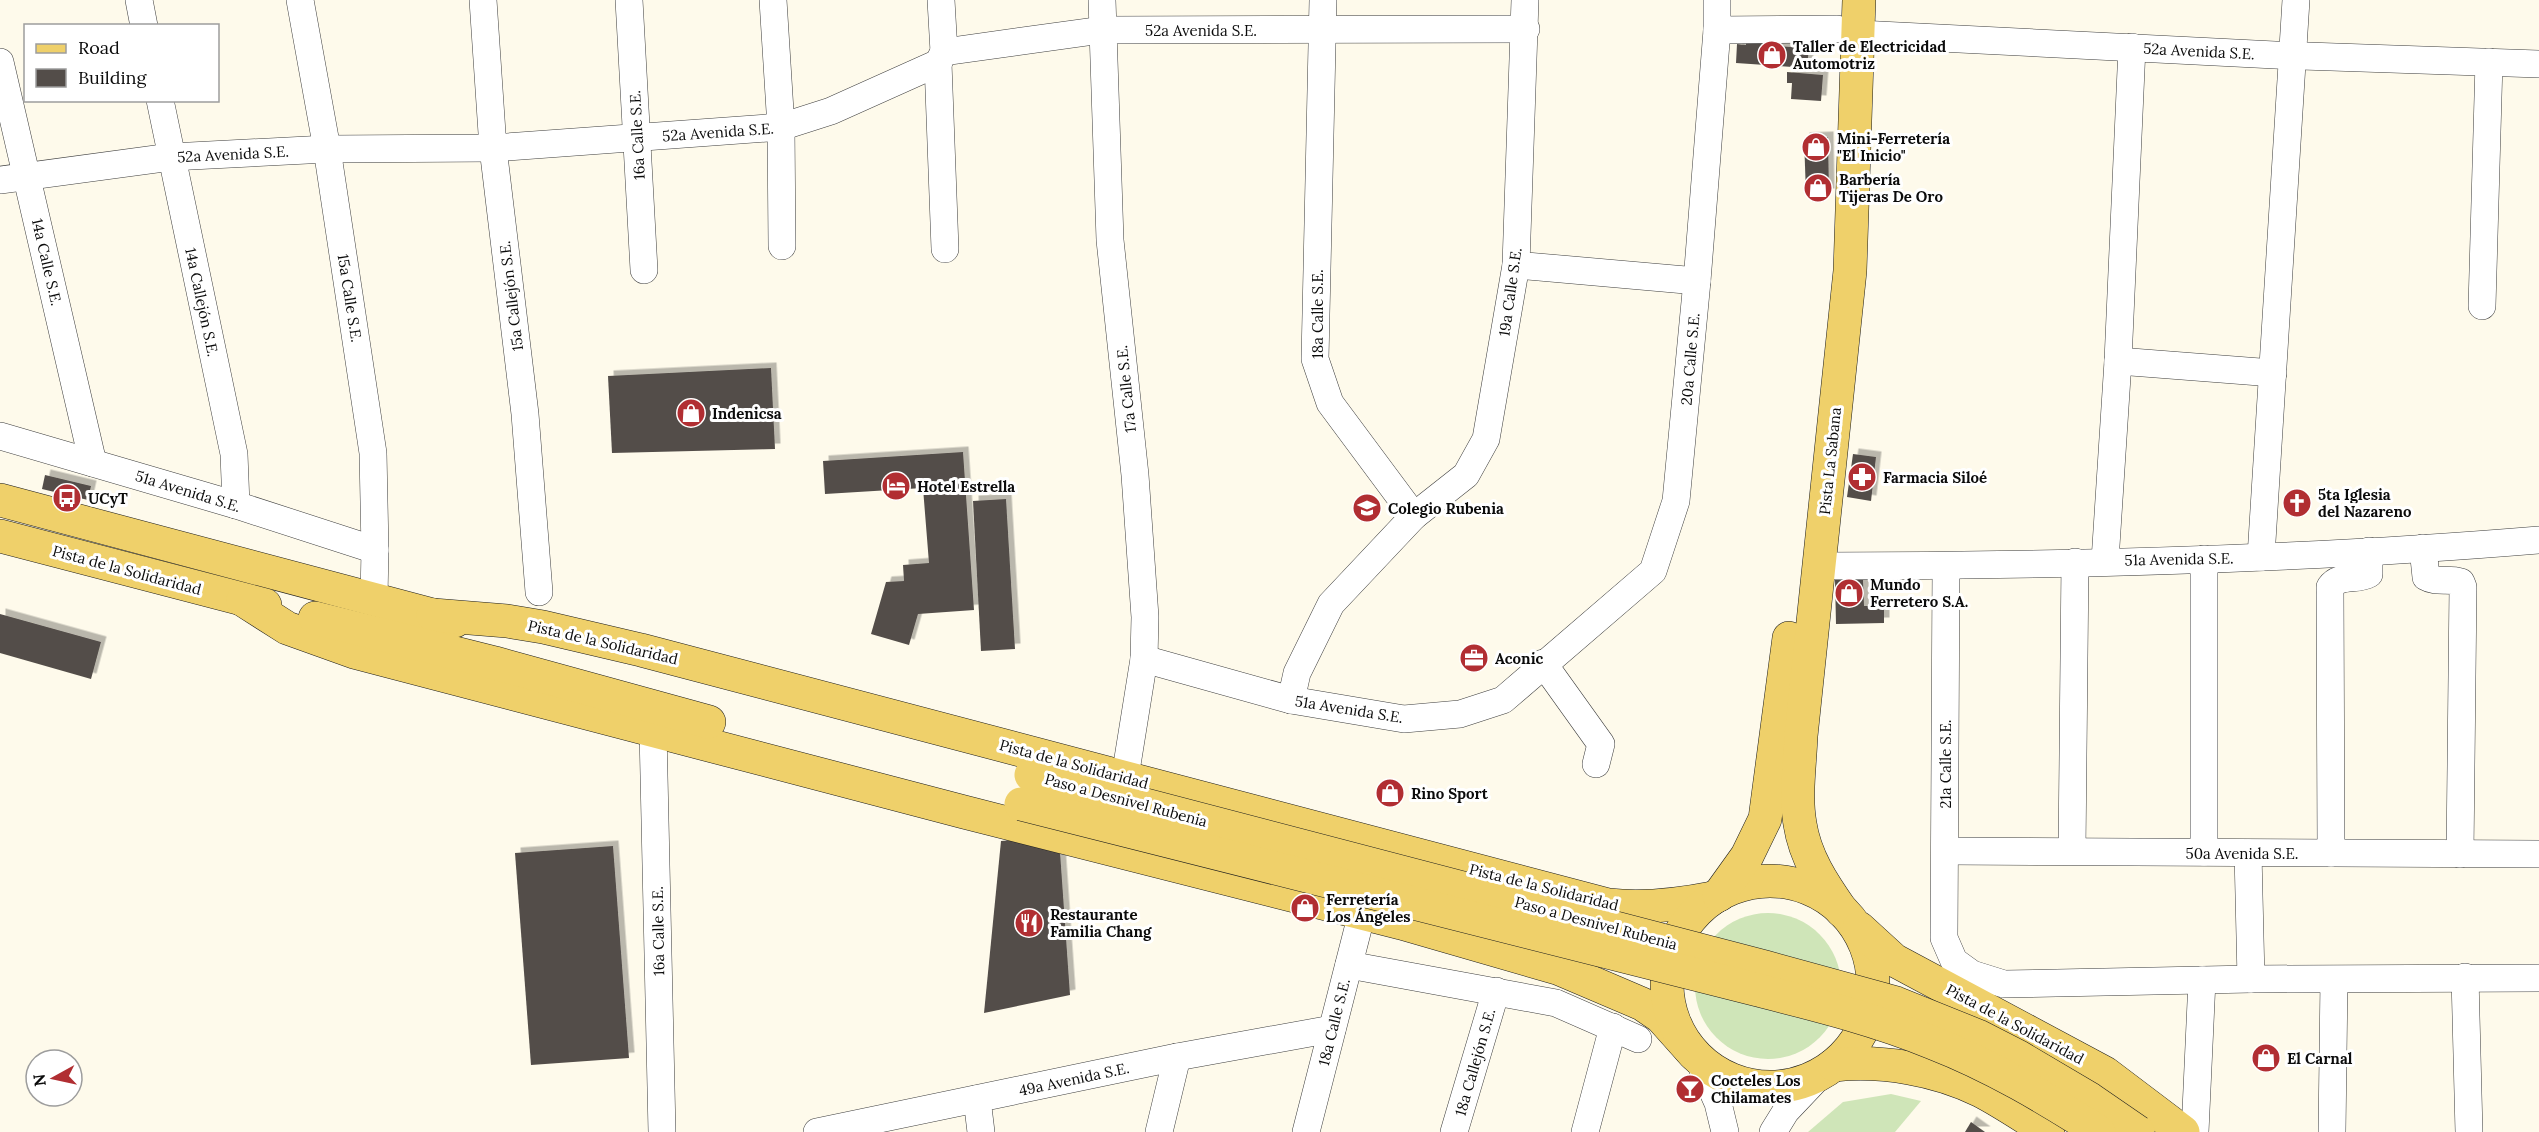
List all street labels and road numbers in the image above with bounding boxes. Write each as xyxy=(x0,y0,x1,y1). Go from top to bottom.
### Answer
street label: 52a Avenida S.E. xyxy=(1145,21,1257,40)
street label: 52a Avenida S.E. xyxy=(2143,39,2255,63)
street label: 16a Calle S.E. xyxy=(625,90,649,180)
street label: 52a Avenida S.E. xyxy=(662,119,774,145)
street label: 52a Avenida S.E. xyxy=(177,142,289,166)
street label: 14a Calle S.E. xyxy=(28,217,66,307)
street label: 15a Callejón S.E. xyxy=(495,240,527,352)
street label: 14a Callejón S.E. xyxy=(181,246,223,358)
street label: 19a Calle S.E. xyxy=(1494,246,1526,338)
street label: 15a Calle S.E. xyxy=(334,253,366,343)
street label: 18a Calle S.E. xyxy=(1308,269,1327,359)
street label: 20a Calle S.E. xyxy=(1676,312,1704,406)
street label: 17a Calle S.E. xyxy=(1112,344,1140,434)
street label: Pista La Sabana xyxy=(1815,406,1845,516)
street label: 51a Avenida S.E. xyxy=(133,466,243,516)
street label: Pista de la Solidaridad xyxy=(51,541,203,599)
street label: 51a Avenida S.E. xyxy=(2124,549,2234,569)
street label: Pista de la Solidaridad xyxy=(526,616,680,668)
street label: 51a Avenida S.E. xyxy=(1294,691,1404,727)
street label: 21a Calle S.E. xyxy=(1936,720,1955,808)
street label: Pista de la Solidaridad xyxy=(998,735,1150,793)
street label: Paso a Desnivel Rubenia xyxy=(1043,769,1210,831)
street label: 50a Avenida S.E. xyxy=(2185,844,2299,863)
street label: Pista de la Solidaridad xyxy=(1467,859,1621,915)
street label: 16a Calle S.E. xyxy=(648,886,668,976)
street label: Paso a Desnivel Rubenia xyxy=(1513,892,1680,954)
street label: 18a Calle S.E. xyxy=(1314,976,1354,1068)
street label: Pista de la Solidaridad xyxy=(1943,980,2087,1068)
street label: 18a Callejón S.E. xyxy=(1451,1006,1499,1118)
street label: 49a Avenida S.E. xyxy=(1017,1058,1131,1100)

